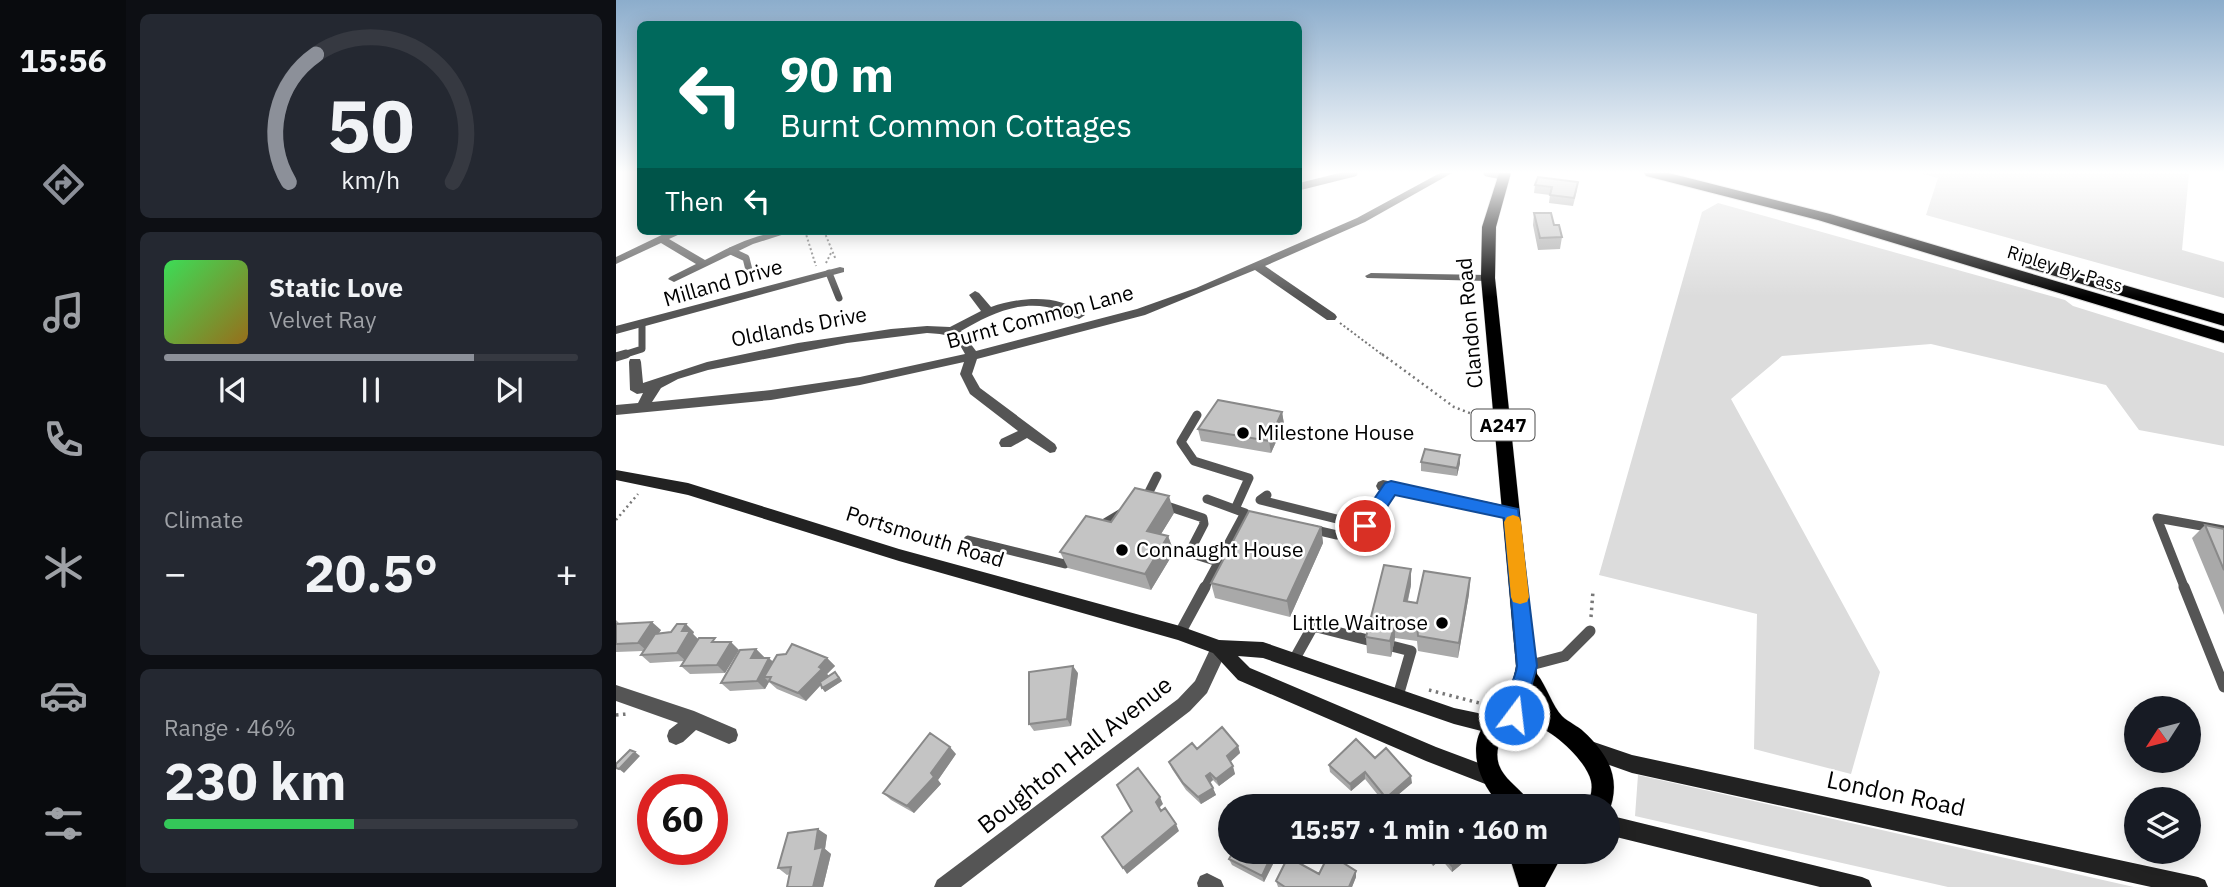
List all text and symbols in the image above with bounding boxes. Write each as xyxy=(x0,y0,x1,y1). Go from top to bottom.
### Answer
text: 15:56 xyxy=(19,39,107,81)
text: 90 m xyxy=(780,42,894,105)
icon: left xyxy=(665,49,756,140)
text: 50 xyxy=(327,78,415,173)
text: Burnt Common Cottages xyxy=(780,104,1132,146)
icon: directions xyxy=(39,160,88,209)
text: km/h xyxy=(342,163,400,196)
icon: left xyxy=(738,182,776,220)
text: Then xyxy=(665,184,724,218)
street label: Ripley By-Pass xyxy=(2005,240,2126,297)
street label: Milland Drive xyxy=(660,252,786,312)
street label: Clandon Road xyxy=(1449,257,1489,390)
text: Static Love xyxy=(269,270,403,304)
street label: Burnt Common Lane xyxy=(943,278,1137,355)
icon: music xyxy=(39,288,88,337)
street label: Oldlands Drive xyxy=(729,299,869,353)
text: Velvet Ray xyxy=(269,304,376,334)
icon: previous xyxy=(214,371,252,409)
icon: pause xyxy=(352,371,390,409)
icon: next xyxy=(490,371,528,409)
road number: A247 xyxy=(1472,410,1534,440)
icon: phone xyxy=(39,415,88,464)
place label: Milestone House xyxy=(1257,418,1414,446)
marker: Milestone House xyxy=(1235,425,1251,441)
pin xyxy=(1335,496,1395,556)
street label: Portsmouth Road xyxy=(843,499,1008,573)
text: Climate xyxy=(164,504,243,534)
icon: arrive xyxy=(1346,507,1384,545)
place label: Connaught House xyxy=(1136,535,1303,563)
text: 20.5° xyxy=(304,539,438,606)
marker: Connaught House xyxy=(1114,542,1130,558)
icon: climate xyxy=(39,543,88,592)
text: − xyxy=(164,548,187,597)
text: + xyxy=(555,548,578,597)
place label: Little Waitrose xyxy=(1292,608,1428,636)
marker: Little Waitrose xyxy=(1434,615,1450,631)
street label: Boughton Hall Avenue xyxy=(971,668,1178,840)
icon: car xyxy=(39,671,88,720)
position arrow xyxy=(1477,678,1551,752)
north arrow xyxy=(2124,696,2202,774)
map controls xyxy=(2124,696,2201,864)
text: Range · 46% xyxy=(164,712,296,742)
text: 230 km xyxy=(164,747,346,814)
street label: London Road xyxy=(1824,763,1968,823)
speed limit sign: 60 xyxy=(637,774,728,865)
button: layers xyxy=(2124,787,2201,864)
icon: filters xyxy=(39,799,88,848)
text: 15:57 · 1 min · 160 m xyxy=(1290,812,1548,846)

